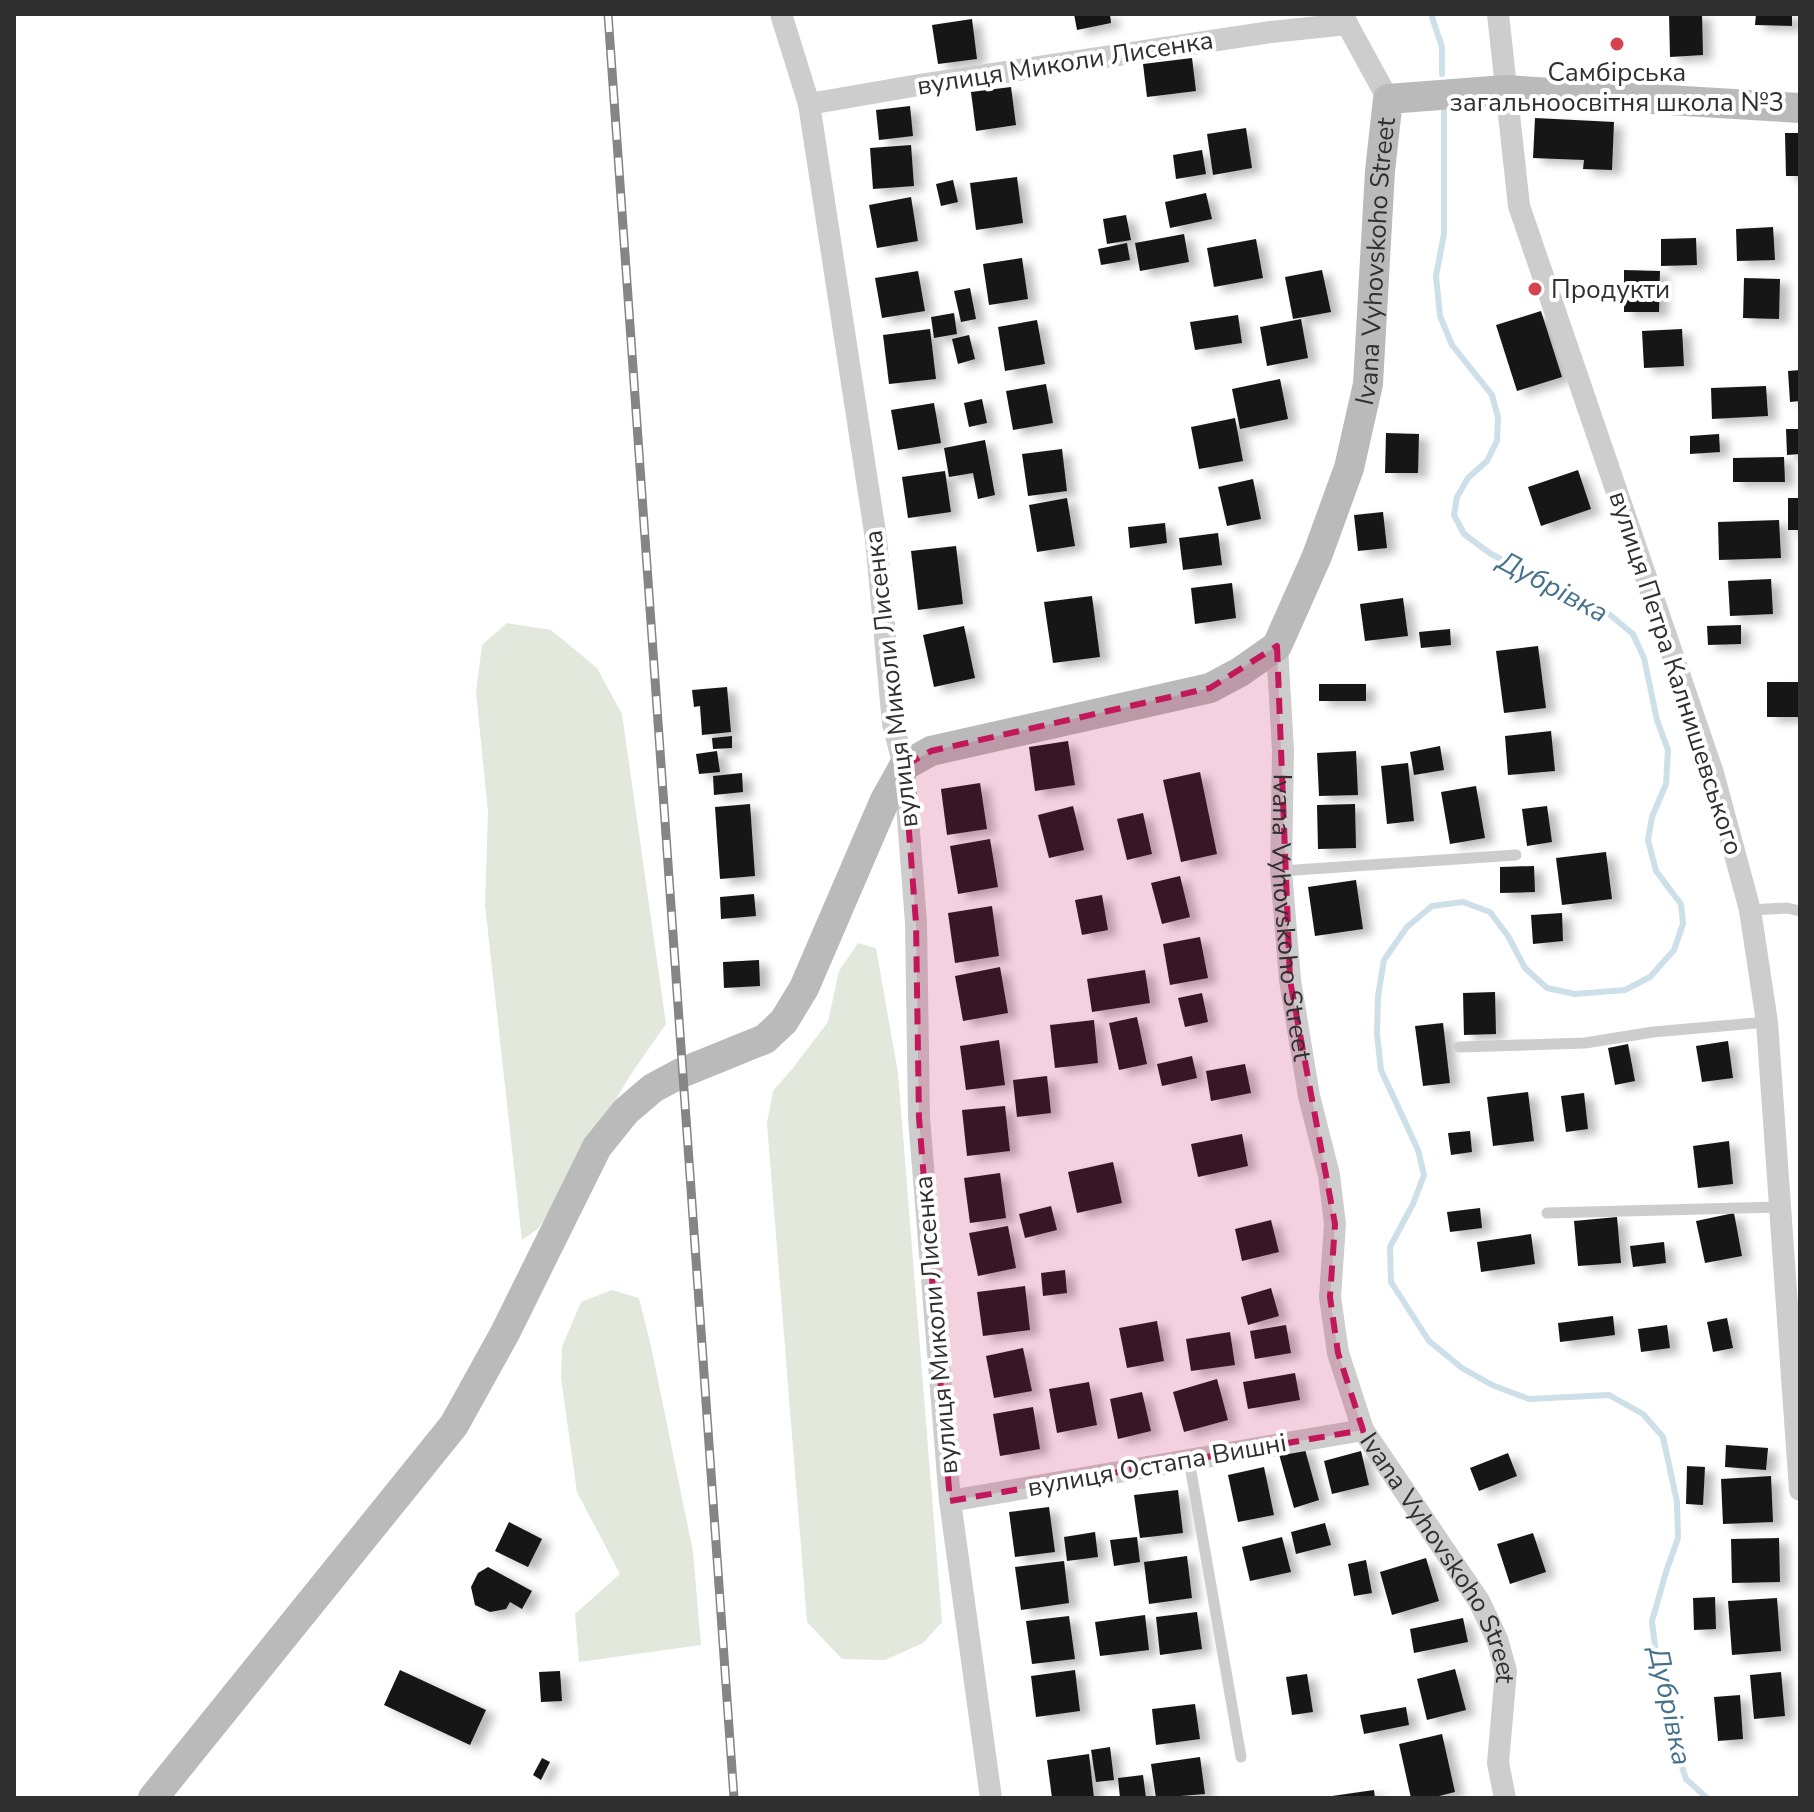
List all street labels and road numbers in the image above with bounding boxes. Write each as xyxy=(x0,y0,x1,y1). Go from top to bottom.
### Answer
street label: вулиця Миколи Лисенка xyxy=(914,22,1216,104)
street label: Ivana Vyhovskoho Street xyxy=(1346,115,1403,408)
street label: вулиця Петра Калнишевського xyxy=(1601,487,1751,859)
street label: вулиця Миколи Лисенка xyxy=(855,528,927,830)
street label: Ivana Vyhovskoho Street xyxy=(1263,773,1321,1064)
street label: вулиця Миколи Лисенка xyxy=(906,1174,966,1476)
street label: вулиця Остапа Вишні xyxy=(1025,1425,1289,1505)
street label: Ivana Vyhovskoho Street xyxy=(1352,1425,1524,1686)

